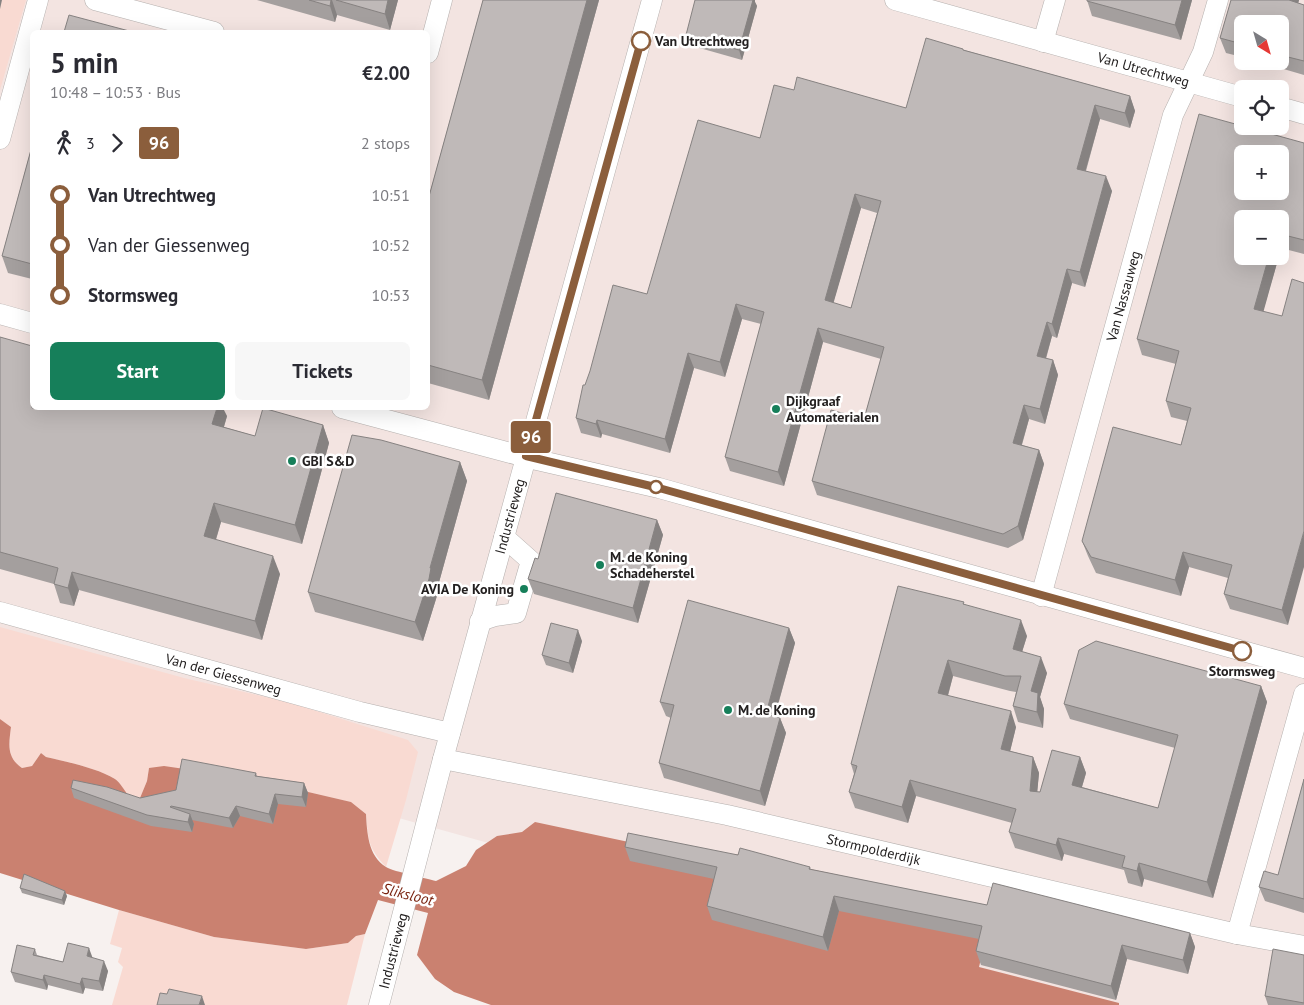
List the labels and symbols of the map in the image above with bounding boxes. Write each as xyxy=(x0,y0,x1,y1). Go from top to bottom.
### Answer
north arrow xyxy=(1234,15,1289,70)
marker: Van Utrechtweg xyxy=(631,31,651,51)
place label: Van Utrechtweg xyxy=(654,32,749,50)
street label: Van Utrechtweg xyxy=(1095,48,1191,91)
street label: Van Nassauweg xyxy=(1102,249,1144,344)
place label: Dijkgraaf Automaterialen xyxy=(786,392,879,426)
marker: Dijkgraaf Automaterialen xyxy=(770,403,782,415)
line badge: 96 xyxy=(508,421,554,453)
place label: GBI S&D xyxy=(302,452,354,470)
marker: GBI S&D xyxy=(286,455,298,467)
street label: Industrieweg xyxy=(491,476,529,556)
unlabelled marker xyxy=(649,480,663,494)
place label: M. de Koning Schadeherstel xyxy=(610,548,695,582)
marker: M. de Koning Schadeherstel xyxy=(594,559,606,571)
place label: AVIA De Koning xyxy=(421,580,514,598)
marker: AVIA De Koning xyxy=(518,583,530,595)
marker: Stormsweg xyxy=(1232,641,1252,661)
street label: Van der Giessenweg xyxy=(163,649,284,699)
place label: Stormsweg xyxy=(1209,662,1275,680)
place label: M. de Koning xyxy=(738,701,815,719)
marker: M. de Koning xyxy=(722,704,734,716)
street label: Stormpolderdijk xyxy=(825,830,923,869)
water label: Sliksloot xyxy=(381,879,437,910)
street label: Industrieweg xyxy=(375,911,412,991)

